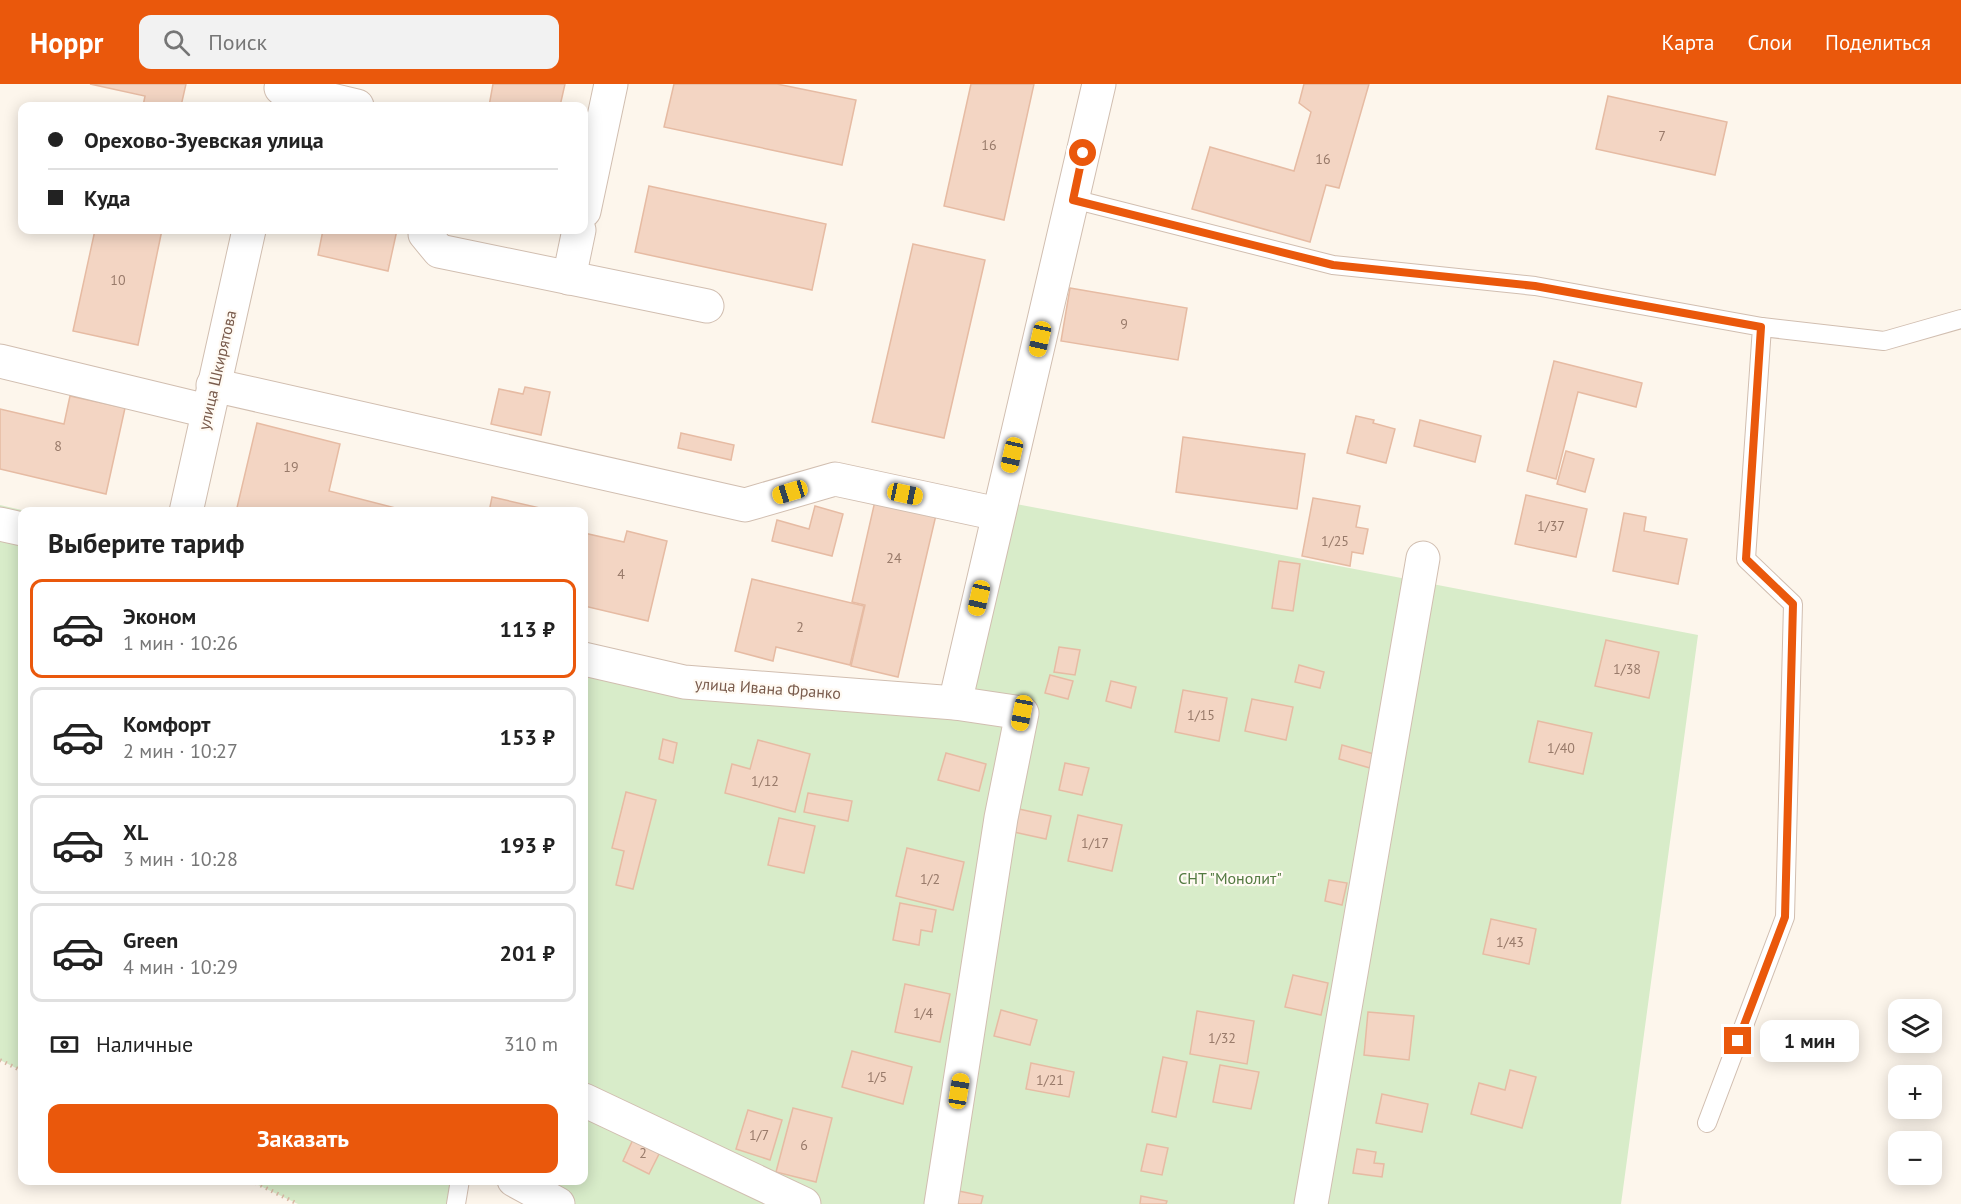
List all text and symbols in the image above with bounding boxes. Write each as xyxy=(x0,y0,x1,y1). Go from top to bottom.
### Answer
search box xyxy=(139,15,559,69)
text: Hoppr xyxy=(30,24,103,61)
icon: search xyxy=(160,26,193,59)
text: Поиск xyxy=(208,28,267,56)
text: Карта xyxy=(1661,29,1714,56)
text: Слои xyxy=(1747,29,1792,56)
text: Поделиться xyxy=(1825,29,1931,56)
text: Орехово-Зуевская улица xyxy=(84,126,324,154)
house number: 7 xyxy=(1658,127,1666,145)
house number: 16 xyxy=(981,136,997,154)
route start xyxy=(1069,139,1096,166)
house number: 16 xyxy=(1315,150,1331,168)
text: Куда xyxy=(84,184,131,212)
house number: 10 xyxy=(110,271,126,289)
street label: улица Шкирятова xyxy=(194,308,240,432)
house number: 9 xyxy=(1120,315,1128,333)
car xyxy=(1027,319,1053,359)
car xyxy=(999,435,1025,475)
house number: 8 xyxy=(54,437,62,455)
house number: 19 xyxy=(283,458,299,476)
car xyxy=(770,478,810,506)
car xyxy=(886,481,924,507)
house number: 1/37 xyxy=(1537,517,1565,535)
text: Выберите тариф xyxy=(48,526,244,560)
house number: 1/25 xyxy=(1321,532,1349,550)
house number: 24 xyxy=(886,549,902,567)
house number: 4 xyxy=(617,565,625,583)
car xyxy=(966,578,992,618)
icon: car xyxy=(51,602,105,656)
text: Эконом xyxy=(123,602,196,630)
text: 113 ₽ xyxy=(500,615,555,643)
house number: 2 xyxy=(796,618,804,636)
text: 1 мин · 10:26 xyxy=(123,630,238,656)
house number: 1/38 xyxy=(1613,660,1641,678)
street label: улица Ивана Франко xyxy=(694,673,842,703)
car xyxy=(1010,694,1034,732)
house number: 1/15 xyxy=(1187,706,1215,724)
icon: car xyxy=(51,710,105,764)
text: Комфорт xyxy=(123,710,211,738)
text: 153 ₽ xyxy=(500,723,555,751)
text: 2 мин · 10:27 xyxy=(123,738,238,764)
house number: 1/40 xyxy=(1547,739,1575,757)
house number: 1/12 xyxy=(751,772,779,790)
icon: car xyxy=(51,818,105,872)
text: XL xyxy=(123,818,148,846)
text: 193 ₽ xyxy=(500,831,555,859)
house number: 1/17 xyxy=(1081,834,1109,852)
text: 3 мин · 10:28 xyxy=(123,846,238,872)
park label: СНТ "Монолит" xyxy=(1178,868,1282,888)
house number: 1/2 xyxy=(920,870,940,888)
icon: car xyxy=(51,926,105,980)
text: Green xyxy=(123,926,178,954)
house number: 1/43 xyxy=(1496,933,1524,951)
text: 201 ₽ xyxy=(500,939,555,967)
text: 4 мин · 10:29 xyxy=(123,954,238,980)
map controls xyxy=(1888,999,1942,1185)
button: layers xyxy=(1888,999,1942,1053)
house number: 1/4 xyxy=(913,1004,933,1022)
callout: 1 мин xyxy=(1759,1020,1858,1062)
route end xyxy=(1724,1027,1751,1054)
icon: cash xyxy=(48,1028,81,1061)
text: 1 мин xyxy=(1784,1028,1835,1054)
house number: 1/32 xyxy=(1208,1029,1236,1047)
text: Наличные xyxy=(96,1030,193,1058)
text: 310 m xyxy=(504,1031,558,1057)
button: + xyxy=(1888,1065,1942,1119)
house number: 1/5 xyxy=(867,1068,887,1086)
house number: 1/21 xyxy=(1036,1071,1064,1089)
car xyxy=(947,1072,971,1110)
button: Заказать xyxy=(48,1104,558,1173)
house number: 1/7 xyxy=(749,1126,769,1144)
button: − xyxy=(1888,1131,1942,1185)
house number: 6 xyxy=(800,1136,808,1154)
house number: 2 xyxy=(639,1144,647,1162)

